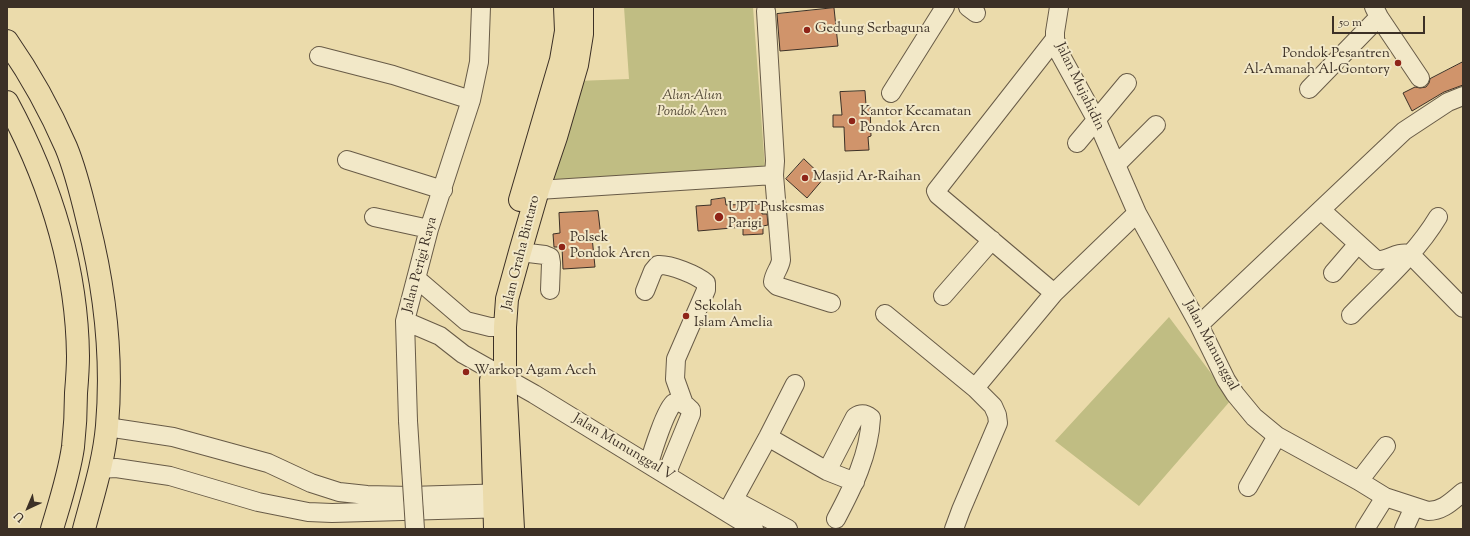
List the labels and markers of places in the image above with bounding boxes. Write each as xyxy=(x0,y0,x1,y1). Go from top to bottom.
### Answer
place label: Gedung Serbaguna xyxy=(815,22,930,38)
marker: Gedung Serbaguna xyxy=(802,25,812,35)
place label: Pondok Pesantren Al-Amanah Al-Gontory xyxy=(1244,47,1390,80)
marker: Pondok Pesantren Al-Amanah Al-Gontory xyxy=(1393,58,1403,68)
place label: Kantor Kecamatan Pondok Aren xyxy=(860,105,972,138)
marker: Kantor Kecamatan Pondok Aren xyxy=(847,116,857,126)
place label: Masjid Ar-Raihan xyxy=(813,170,921,186)
marker: Masjid Ar-Raihan xyxy=(800,173,810,183)
place label: UPT Puskesmas Parigi xyxy=(728,201,824,234)
marker: UPT Puskesmas Parigi xyxy=(713,211,725,223)
place label: Polsek Pondok Aren xyxy=(570,231,650,264)
marker: Polsek Pondok Aren xyxy=(557,242,567,252)
place label: Sekolah Islam Amelia xyxy=(694,300,773,332)
marker: Sekolah Islam Amelia xyxy=(681,311,691,321)
place label: Warkop Agam Aceh xyxy=(474,364,596,380)
marker: Warkop Agam Aceh xyxy=(461,367,471,377)

